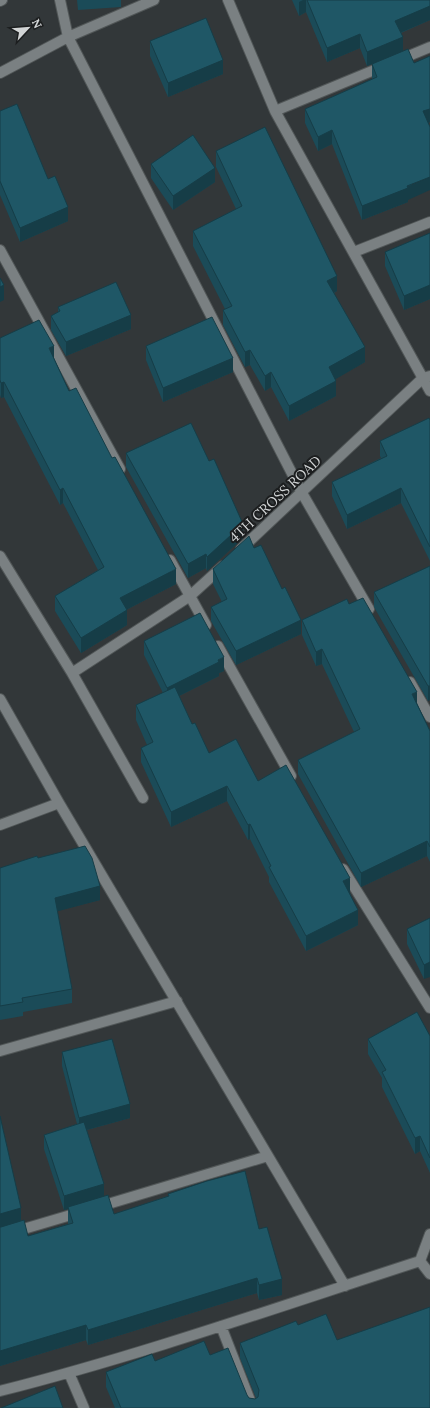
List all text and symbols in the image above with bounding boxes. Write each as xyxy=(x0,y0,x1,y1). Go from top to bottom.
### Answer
north arrow xyxy=(8,8,48,48)
text: N xyxy=(29,17,45,31)
street label: 4TH CROSS ROAD xyxy=(225,452,325,546)

